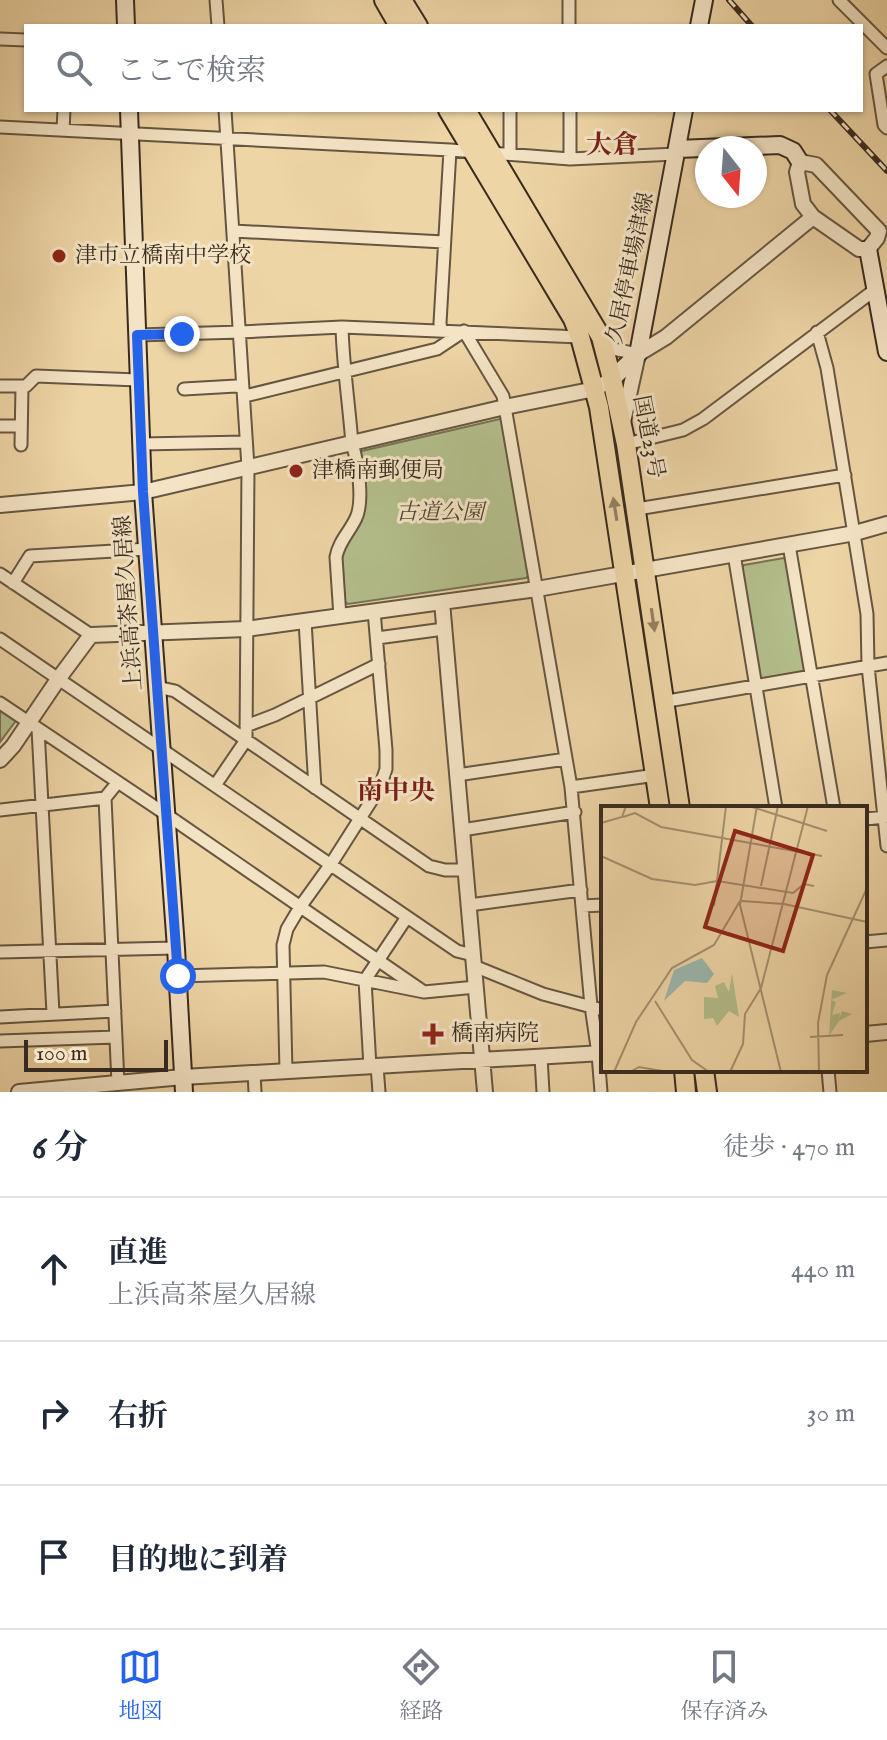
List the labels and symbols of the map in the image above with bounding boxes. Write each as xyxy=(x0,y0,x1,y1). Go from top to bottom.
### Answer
district label: 大倉 xyxy=(586,129,638,162)
north arrow xyxy=(695,136,767,208)
street label: 久居停車場津線 xyxy=(601,190,661,346)
place label: 津市立橋南中学校 xyxy=(75,242,251,270)
marker: 津市立橋南中学校 xyxy=(50,247,68,265)
route end xyxy=(164,316,200,352)
street label: 国道23号 xyxy=(626,393,670,481)
place label: 津橋南郵便局 xyxy=(312,457,444,485)
marker: 津橋南郵便局 xyxy=(287,462,305,480)
one-way arrow xyxy=(608,497,621,522)
park label: 古道公園 xyxy=(396,499,487,527)
street label: 上浜高茶屋久居線 xyxy=(109,514,149,692)
one-way arrow xyxy=(648,608,660,633)
district label: 南中央 xyxy=(357,775,435,808)
inset map xyxy=(601,806,867,1072)
route start xyxy=(160,958,196,994)
place label: 橋南病院 xyxy=(451,1020,539,1048)
marker: 橋南病院 xyxy=(422,1023,444,1045)
scale bar xyxy=(24,1036,168,1072)

